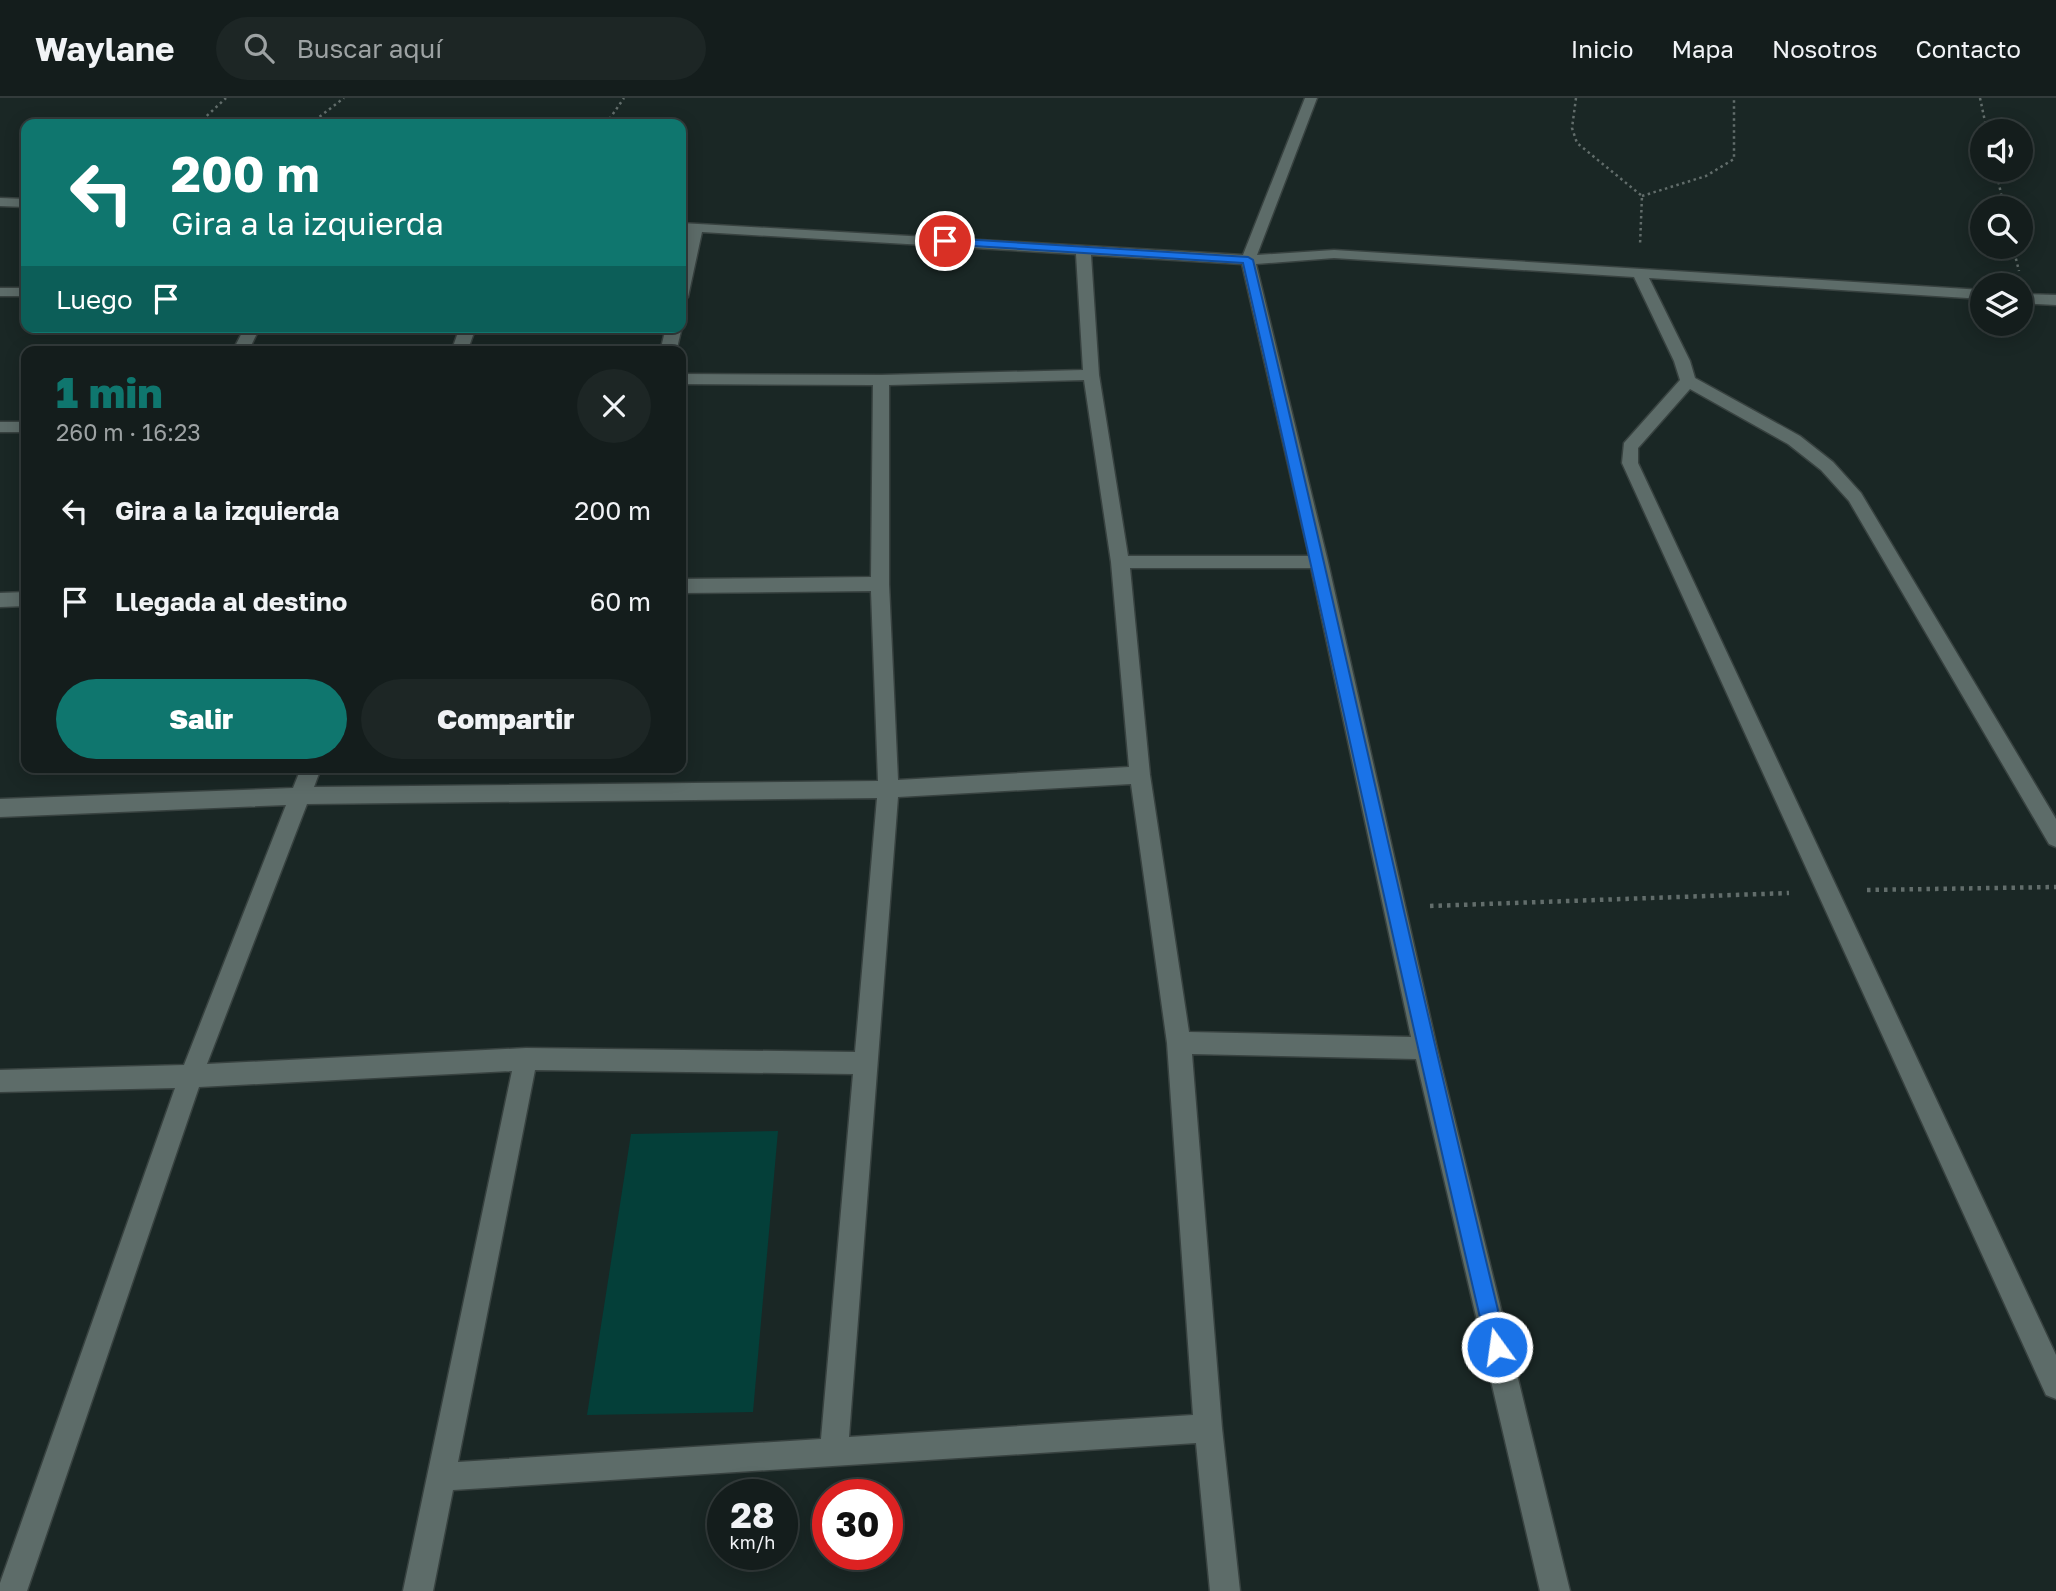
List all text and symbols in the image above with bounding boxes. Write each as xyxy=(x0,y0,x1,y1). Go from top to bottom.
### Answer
search box xyxy=(216,17,706,80)
text: Waylane xyxy=(35,29,174,68)
icon: search xyxy=(240,29,278,67)
text: Buscar aquí xyxy=(296,33,442,64)
text: Inicio xyxy=(1571,34,1633,63)
text: Mapa xyxy=(1671,34,1734,63)
text: Nosotros xyxy=(1772,34,1878,63)
text: Contacto xyxy=(1916,34,2021,63)
map controls xyxy=(1970,119,2033,336)
button: sound xyxy=(1970,119,2033,182)
text: 200 m xyxy=(171,144,320,203)
icon: left xyxy=(56,147,147,238)
button: search xyxy=(1970,196,2033,259)
text: Gira a la izquierda xyxy=(171,204,444,242)
pin xyxy=(915,211,975,271)
icon: arrive xyxy=(926,222,964,260)
button: layers xyxy=(1970,273,2033,336)
icon: arrive xyxy=(147,280,185,318)
text: Luego xyxy=(56,284,133,315)
text: 1 min xyxy=(56,367,163,417)
button: close xyxy=(577,369,651,443)
text: 260 m · 16:23 xyxy=(56,418,201,446)
icon: left xyxy=(56,492,94,530)
text: Gira a la izquierda xyxy=(115,495,339,526)
text: 200 m xyxy=(574,495,651,526)
icon: arrive xyxy=(56,583,94,621)
text: Llegada al destino xyxy=(115,586,347,617)
text: 60 m xyxy=(590,586,651,617)
button: Salir xyxy=(56,679,347,759)
button: Compartir xyxy=(361,679,651,759)
position arrow xyxy=(1460,1310,1534,1384)
speed limit sign: 30 xyxy=(812,1479,903,1570)
text: 28 xyxy=(731,1494,774,1536)
text: km/h xyxy=(730,1531,775,1553)

